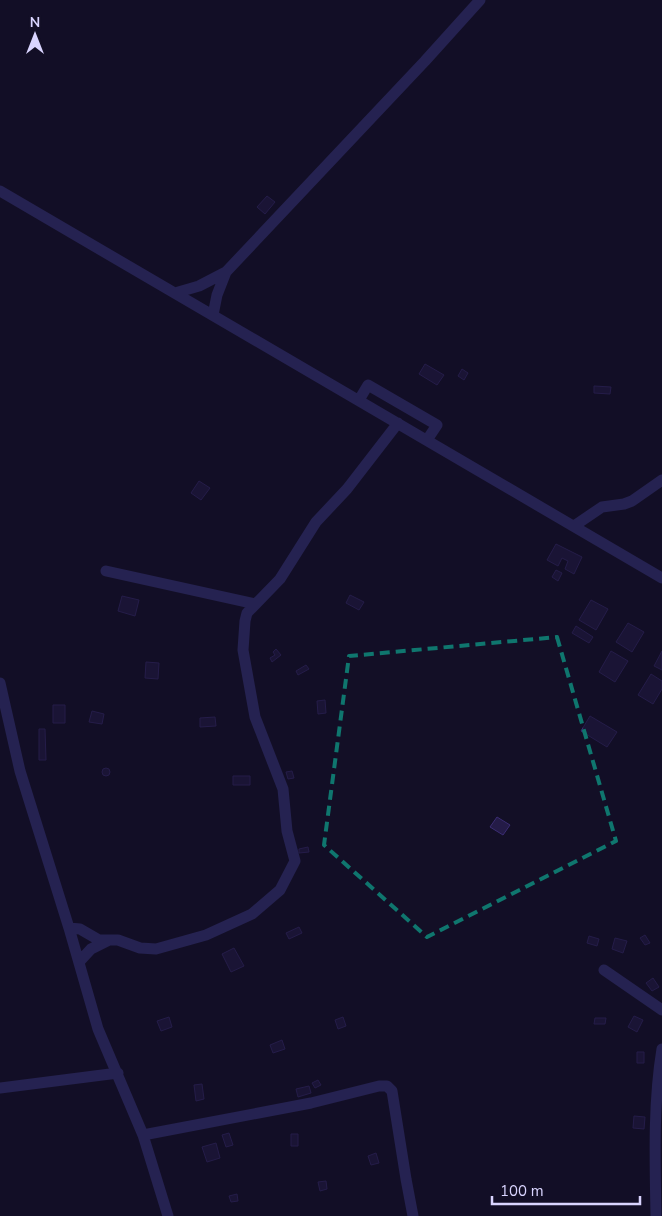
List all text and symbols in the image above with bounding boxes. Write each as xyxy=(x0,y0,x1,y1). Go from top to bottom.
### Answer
north arrow xyxy=(10,10,60,60)
text: N xyxy=(30,13,40,32)
scale bar xyxy=(492,1174,640,1206)
text: 100 m xyxy=(500,1181,544,1201)

